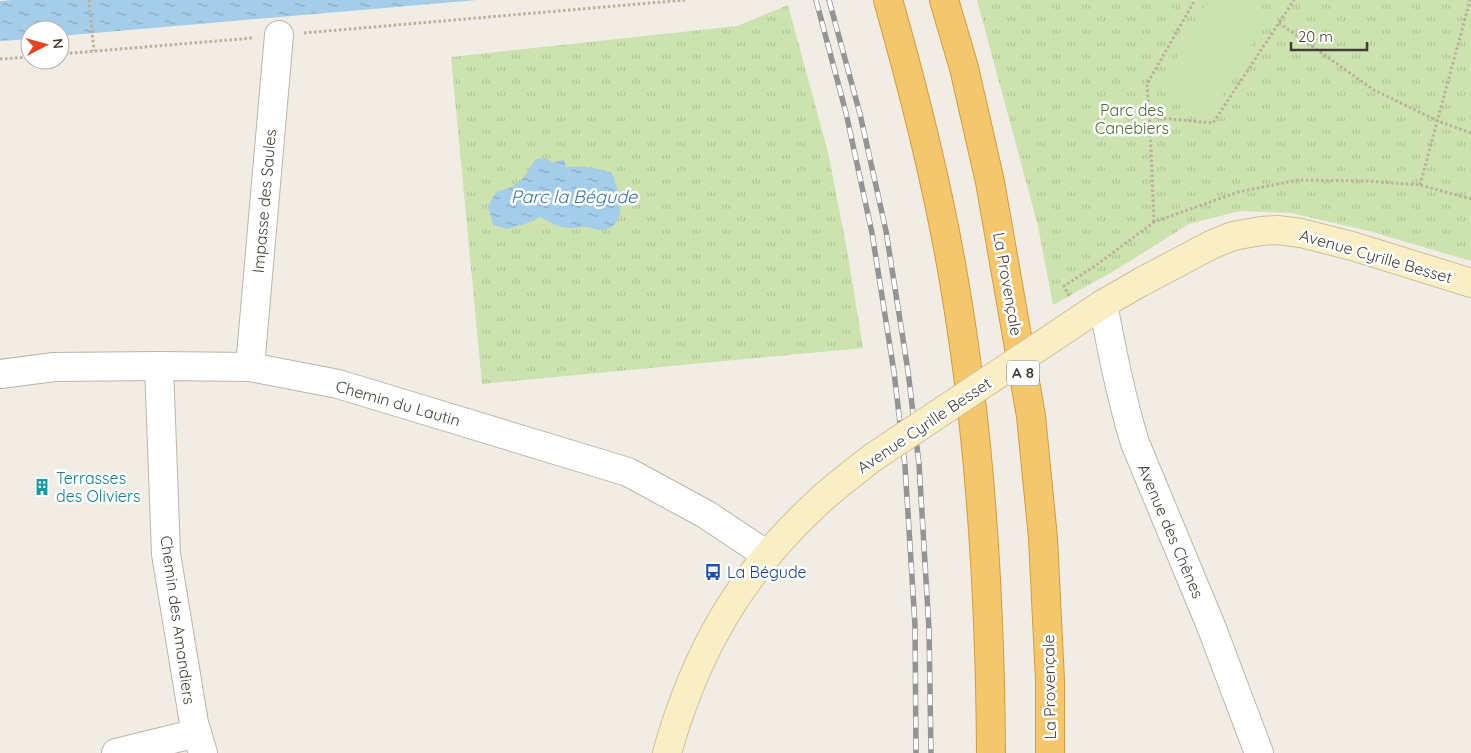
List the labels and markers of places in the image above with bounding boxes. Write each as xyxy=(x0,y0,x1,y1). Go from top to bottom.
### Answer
place label: Terrasses des Oliviers xyxy=(56,468,141,506)
building icon: Terrasses des Oliviers xyxy=(32,477,52,497)
bus stop icon: La Bégude xyxy=(703,562,723,582)
place label: La Bégude xyxy=(727,562,807,582)

